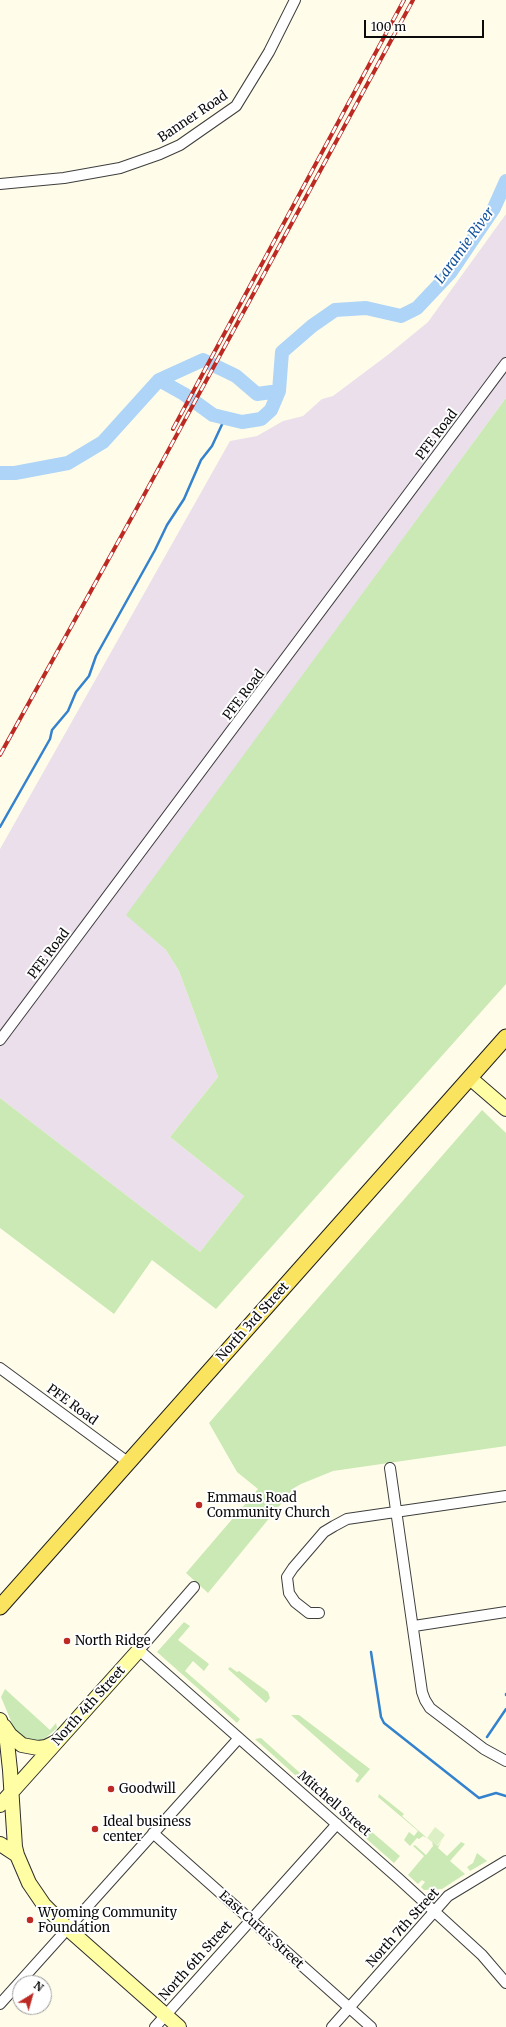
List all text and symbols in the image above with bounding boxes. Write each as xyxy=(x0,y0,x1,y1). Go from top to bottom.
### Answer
scale bar xyxy=(366,12,486,38)
text: 100 m xyxy=(371,19,406,34)
street label: Banner Road xyxy=(155,88,231,146)
water label: Laramie River xyxy=(432,205,498,287)
street label: PFE Road xyxy=(413,407,461,463)
street label: PFE Road xyxy=(220,667,268,723)
street label: PFE Road xyxy=(25,926,73,982)
street label: North 3rd Street xyxy=(214,1279,292,1365)
street label: PFE Road xyxy=(44,1381,100,1429)
place label: Emmaus Road Community Church xyxy=(207,1490,330,1521)
marker: Emmaus Road Community Church xyxy=(194,1500,204,1510)
place label: North Ridge xyxy=(75,1633,151,1649)
marker: North Ridge xyxy=(62,1636,72,1646)
street label: North 4th Street xyxy=(49,1663,129,1749)
street label: Mitchell Street xyxy=(294,1768,374,1840)
place label: Goodwill xyxy=(119,1781,176,1797)
marker: Goodwill xyxy=(106,1784,116,1794)
place label: Ideal business center xyxy=(103,1814,191,1845)
marker: Ideal business center xyxy=(90,1824,100,1834)
street label: North 7th Street xyxy=(363,1885,443,1971)
street label: East Curtis Street xyxy=(215,1888,307,1972)
place label: Wyoming Community Foundation xyxy=(38,1905,177,1936)
marker: Wyoming Community Foundation xyxy=(25,1915,35,1925)
street label: North 6th Street xyxy=(156,1918,236,2004)
north arrow xyxy=(12,1975,52,2015)
text: N xyxy=(31,1978,46,1994)

